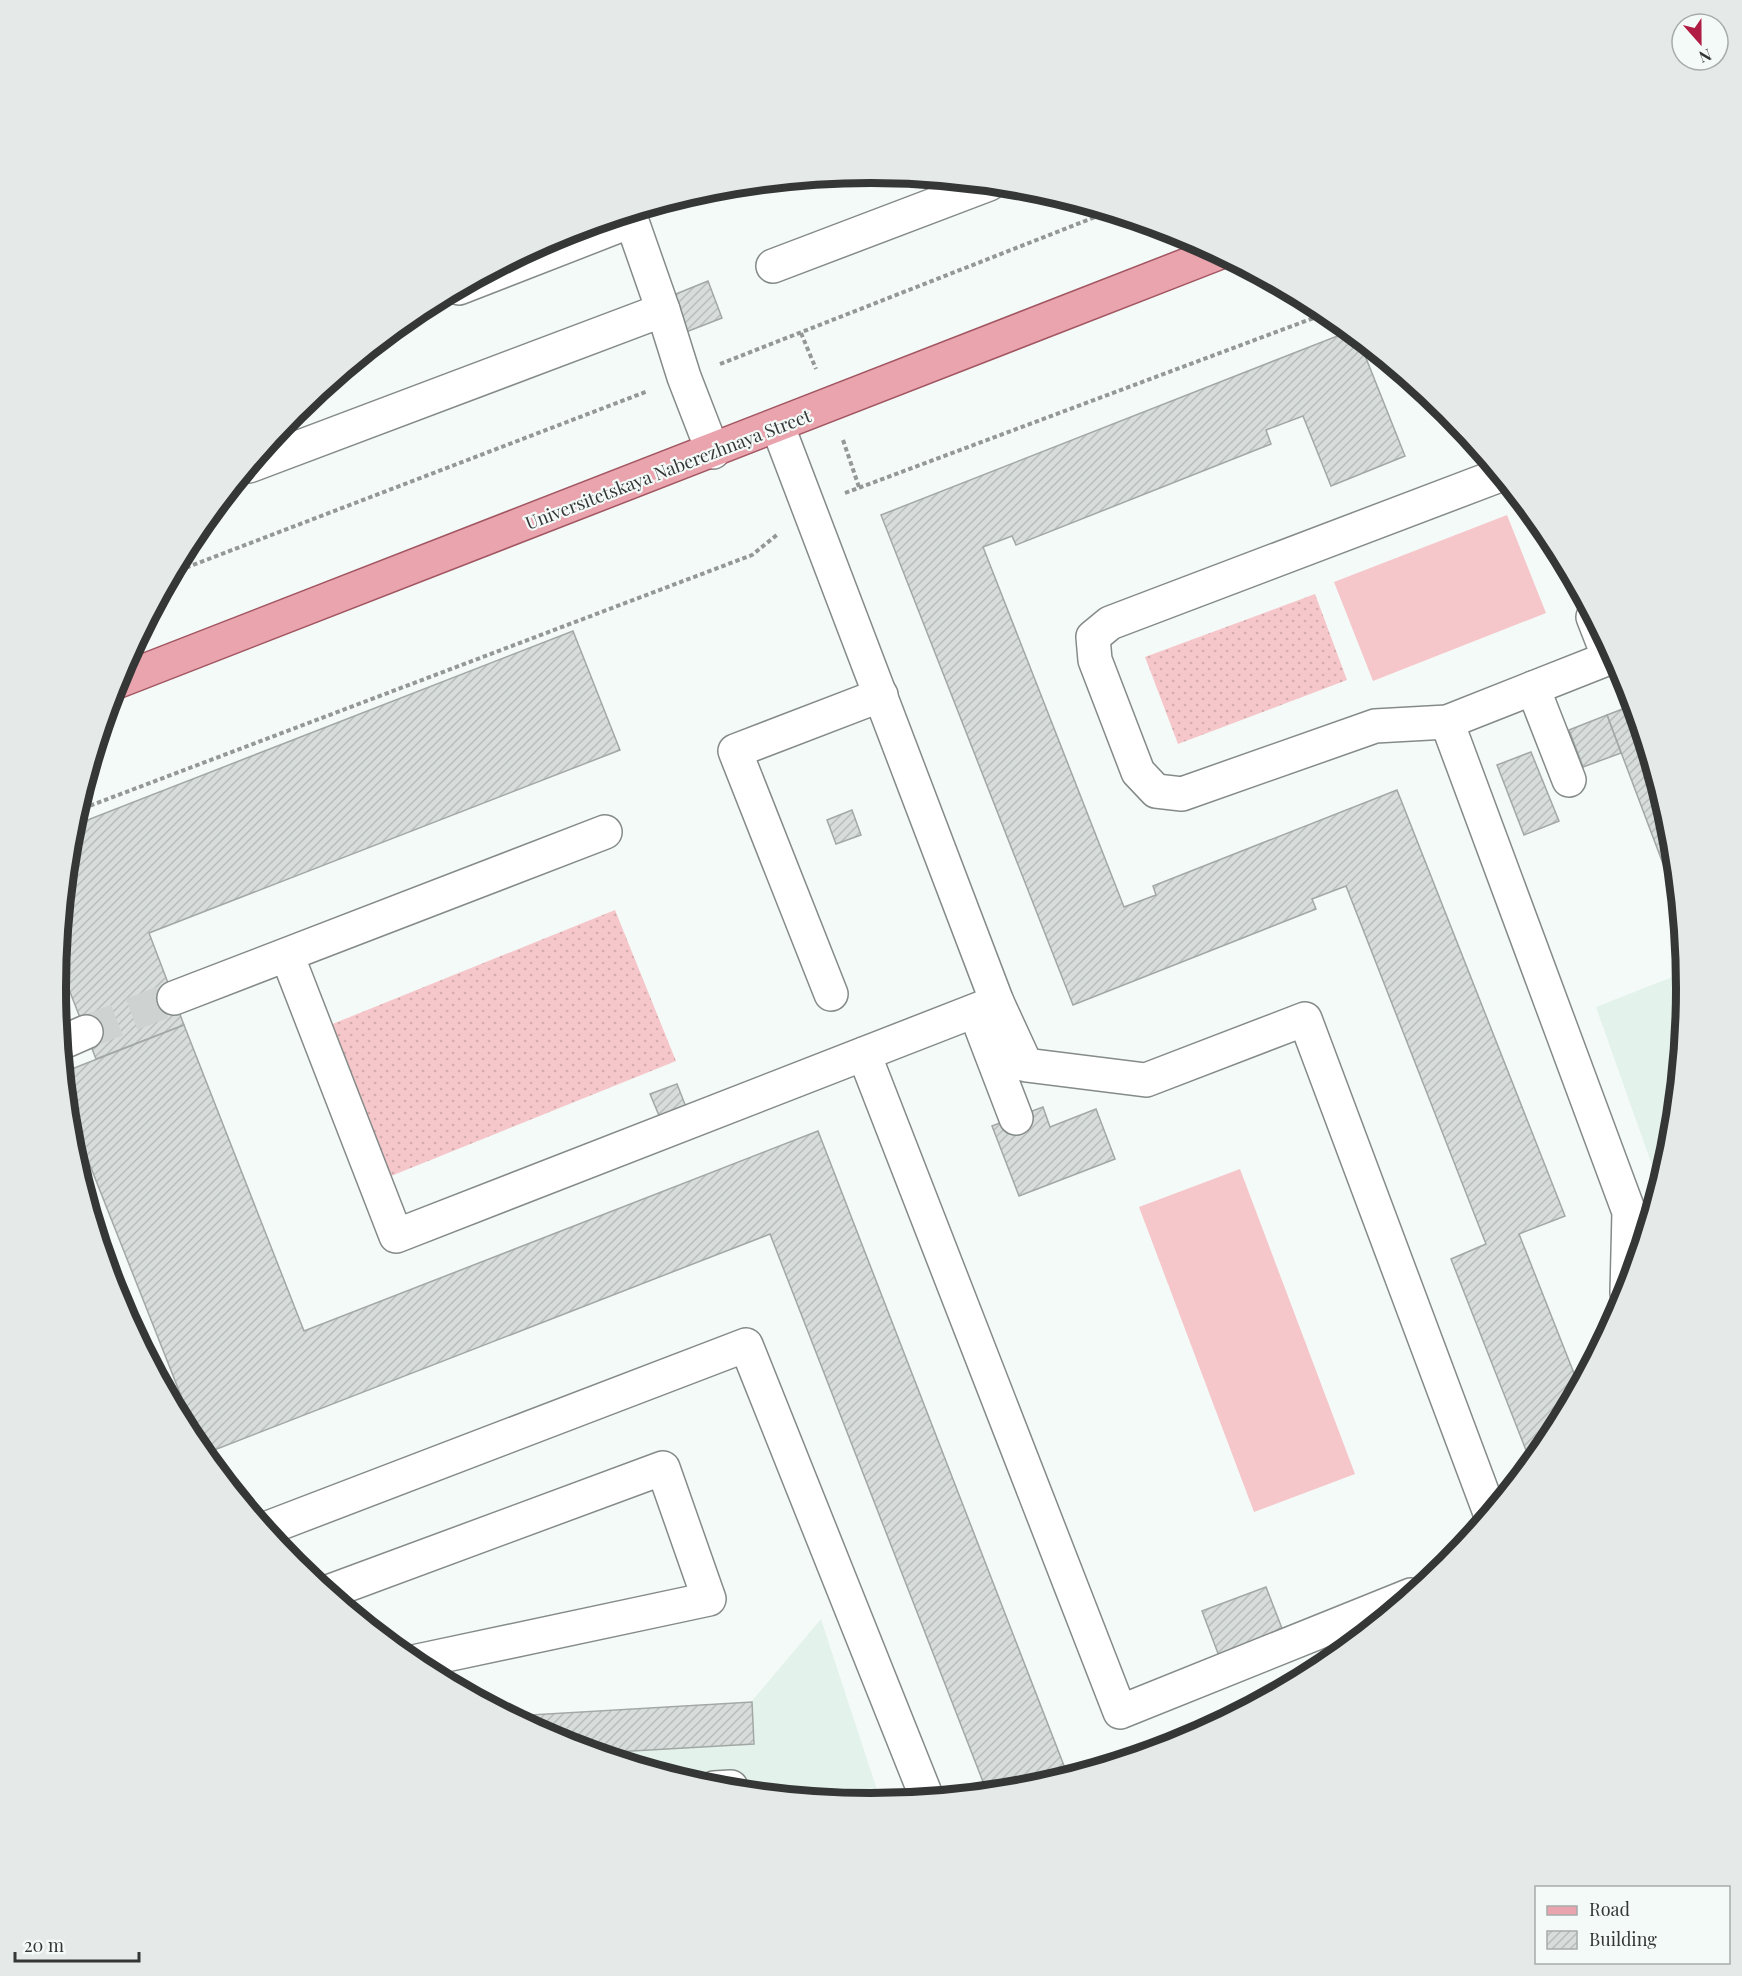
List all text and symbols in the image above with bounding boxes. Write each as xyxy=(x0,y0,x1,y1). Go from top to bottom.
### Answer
north arrow xyxy=(1670,12,1730,72)
text: N xyxy=(1696,45,1715,69)
street label: Universitetskaya Naberezhnaya Street xyxy=(522,403,815,535)
legend xyxy=(1535,1886,1730,1964)
text: Road xyxy=(1589,1897,1630,1921)
scale bar xyxy=(15,1925,140,1963)
text: Building xyxy=(1589,1927,1657,1951)
text: 20 m xyxy=(24,1933,64,1957)

